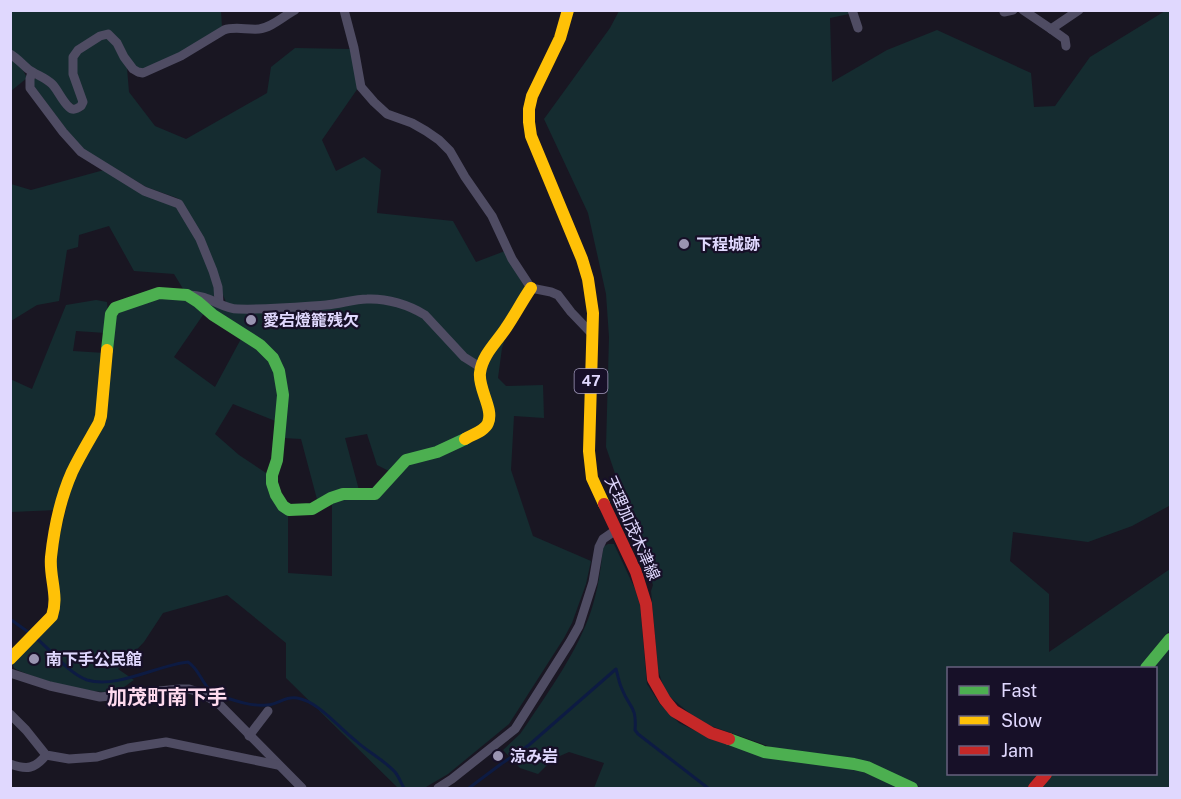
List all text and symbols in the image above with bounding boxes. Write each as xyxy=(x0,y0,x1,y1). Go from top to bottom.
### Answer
place label: 下程城跡 xyxy=(696,235,760,254)
marker: 下程城跡 xyxy=(677,237,691,251)
place label: 愛宕燈籠残欠 xyxy=(263,311,359,330)
marker: 愛宕燈籠残欠 xyxy=(244,313,258,327)
road number: 47 xyxy=(574,369,608,393)
street label: 天理加茂木津線 xyxy=(601,473,664,583)
place label: 南下手公民館 xyxy=(46,650,142,669)
marker: 南下手公民館 xyxy=(27,652,41,666)
legend xyxy=(947,667,1157,775)
text: Fast xyxy=(1001,680,1037,701)
district label: 加茂町南下手 xyxy=(107,685,227,709)
text: Slow xyxy=(1001,710,1042,731)
text: Jam xyxy=(1001,740,1034,761)
place label: 涼み岩 xyxy=(510,747,558,766)
marker: 涼み岩 xyxy=(491,749,505,763)

